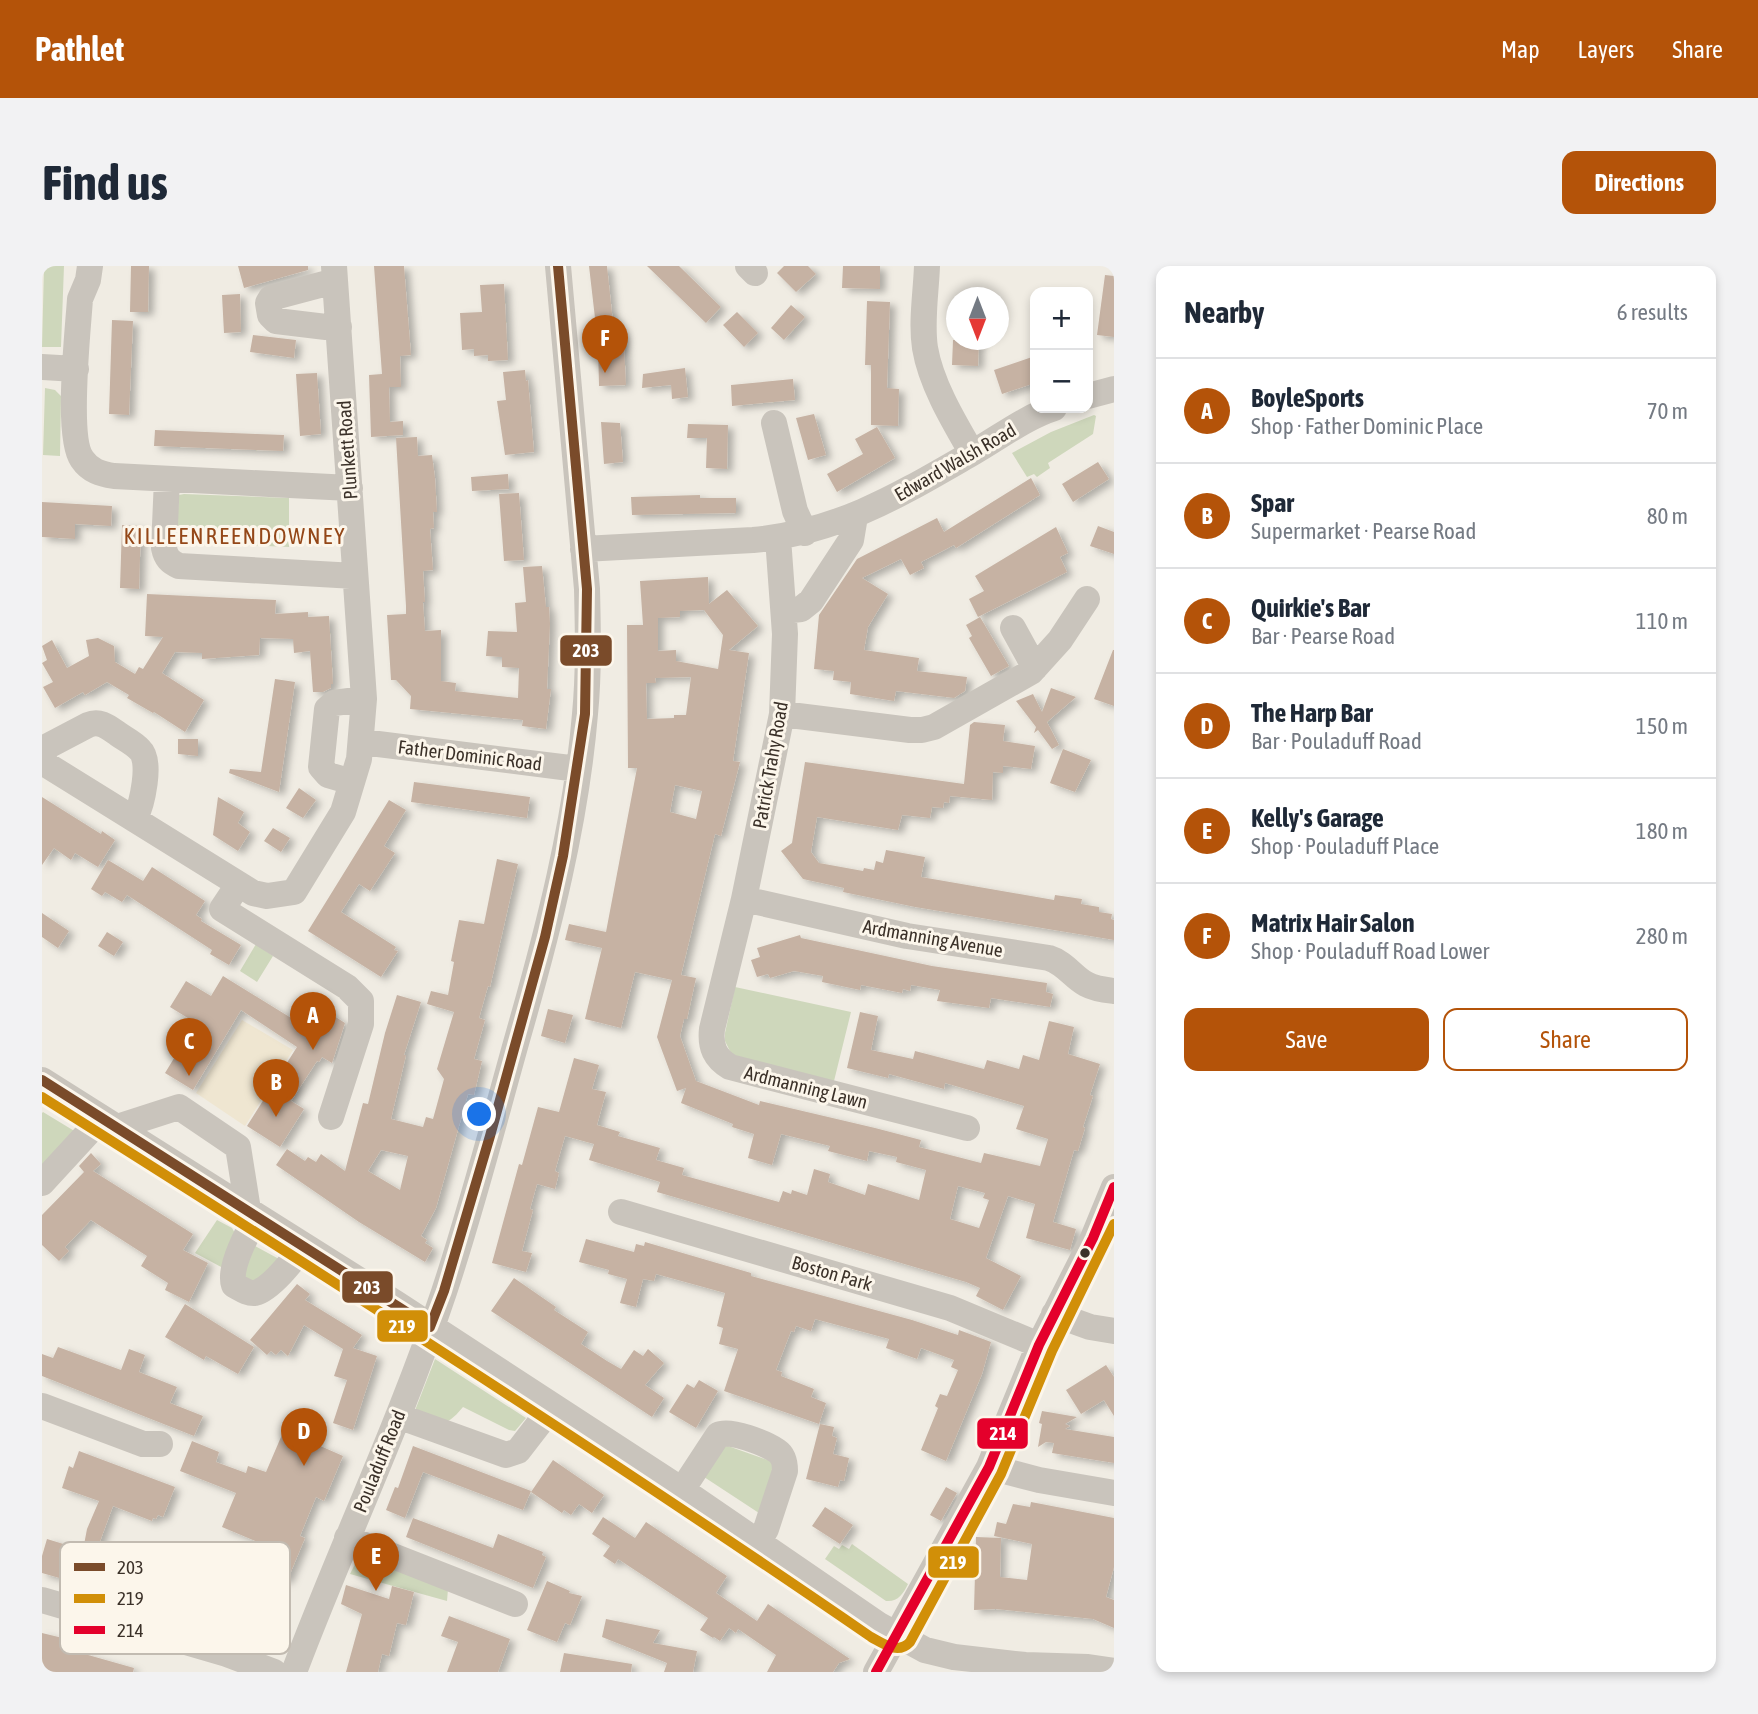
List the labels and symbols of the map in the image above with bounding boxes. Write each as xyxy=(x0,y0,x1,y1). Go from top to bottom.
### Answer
north arrow xyxy=(946,287,1009,350)
pin: F xyxy=(582,315,628,373)
street label: Plunkett Road xyxy=(333,400,361,500)
street label: Edward Walsh Road xyxy=(891,418,1019,506)
district label: KILLEENREENDOWNEY xyxy=(123,523,347,549)
line badge: 203 xyxy=(559,634,613,667)
text: 203 xyxy=(573,639,599,661)
street label: Patrick Trahy Road xyxy=(748,700,792,830)
street label: Father Dominic Road xyxy=(397,735,543,775)
street label: Ardmanning Avenue xyxy=(861,915,1005,961)
pin: A xyxy=(290,992,336,1050)
pin: C xyxy=(166,1018,212,1076)
pin: B xyxy=(253,1059,299,1117)
street label: Ardmanning Lawn xyxy=(742,1061,870,1113)
your location xyxy=(462,1097,496,1131)
unlabelled marker xyxy=(1078,1246,1092,1260)
street label: Boston Park xyxy=(789,1251,875,1295)
line badge: 203 xyxy=(341,1270,394,1304)
text: 203 xyxy=(354,1276,380,1298)
line badge: 219 xyxy=(376,1309,429,1343)
text: 219 xyxy=(389,1315,415,1337)
street label: Pouladuff Road xyxy=(348,1407,410,1515)
pin: D xyxy=(281,1408,327,1466)
line badge: 214 xyxy=(976,1417,1029,1450)
text: 214 xyxy=(990,1422,1016,1444)
pin: E xyxy=(353,1533,399,1591)
legend xyxy=(60,1542,290,1654)
line badge: 219 xyxy=(927,1545,980,1579)
text: 219 xyxy=(940,1551,966,1573)
text: 203 xyxy=(117,1556,144,1578)
text: 219 xyxy=(117,1587,144,1609)
text: 214 xyxy=(117,1619,144,1641)

